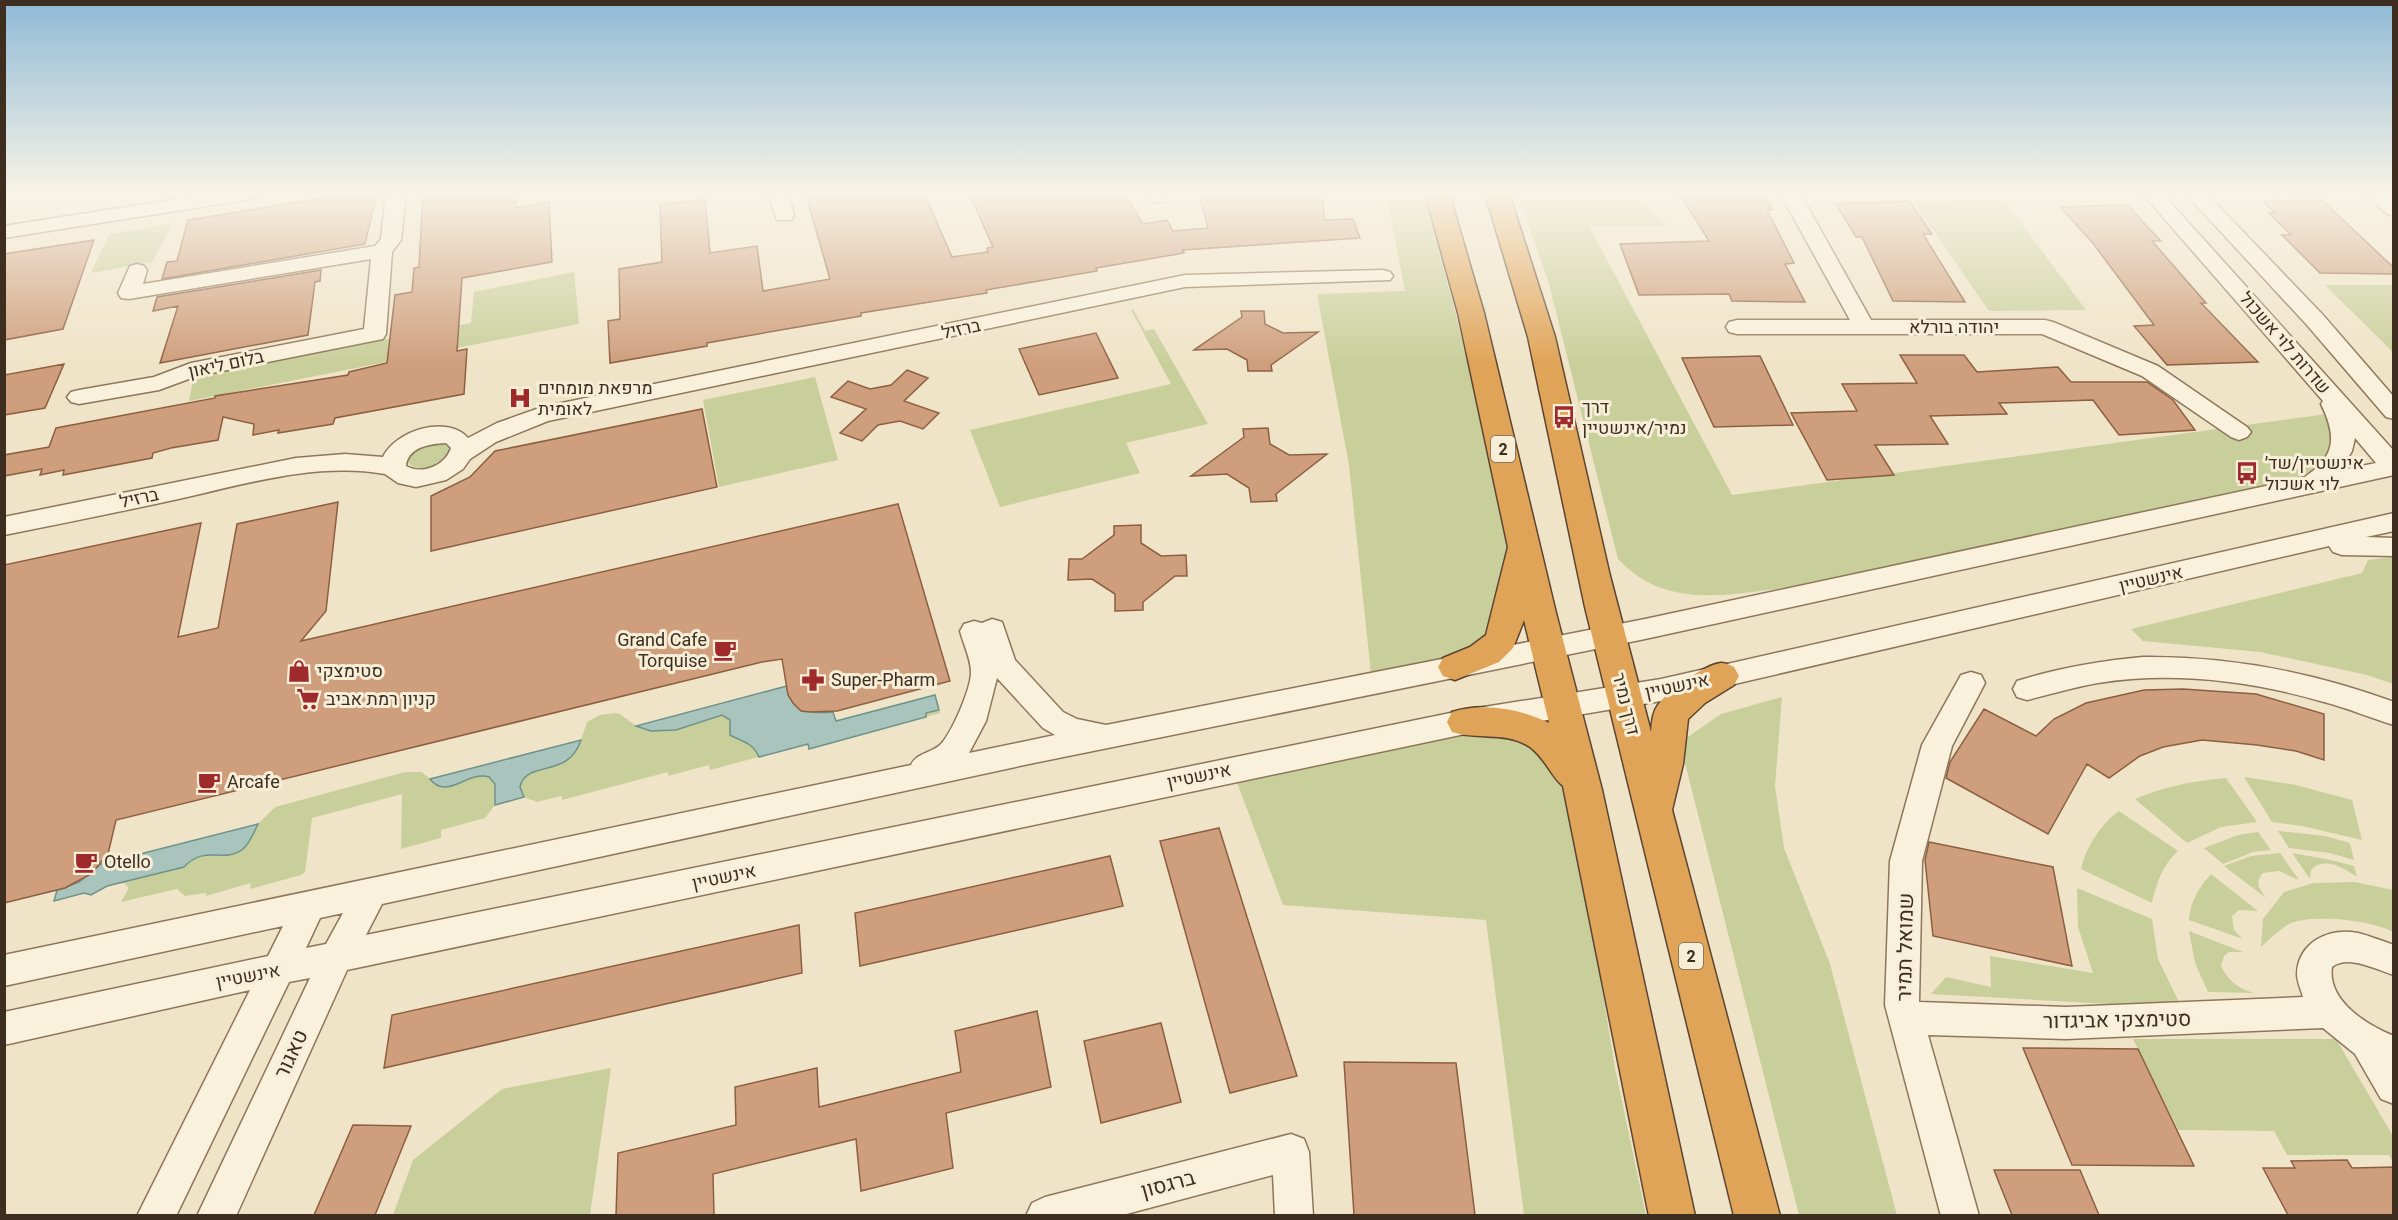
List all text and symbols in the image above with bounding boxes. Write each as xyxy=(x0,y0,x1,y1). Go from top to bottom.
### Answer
street label: שדרות לוי אשכול xyxy=(2232,286,2337,401)
street label: ברזיל xyxy=(939,312,984,347)
street label: יהודה בורלא xyxy=(1909,314,1999,341)
street label: בלום ליאון xyxy=(186,343,267,386)
place label: מרפאת מומחים לאומית xyxy=(538,375,653,423)
hospital icon: מרפאת מומחים לאומית xyxy=(507,385,533,411)
place label: דרך נמיר/אינשטיין xyxy=(1582,394,1687,442)
bus stop icon: דרך נמיר/אינשטיין xyxy=(1551,404,1577,430)
road number: 2 xyxy=(1491,436,1515,462)
place label: אינשטיין/שד׳ לוי אשכול xyxy=(2265,450,2364,498)
bus stop icon: אינשטיין/שד׳ לוי אשכול xyxy=(2234,460,2260,486)
street label: ברזיל xyxy=(117,481,162,516)
street label: אינשטיין xyxy=(2116,559,2186,600)
place label: Grand Cafe Torquise xyxy=(617,627,707,675)
cafe icon: Grand Cafe Torquise xyxy=(712,637,738,663)
shop icon: סטימצקי xyxy=(286,658,312,684)
place label: סטימצקי xyxy=(317,658,383,685)
pharmacy icon: Super-Pharm xyxy=(800,667,826,693)
place label: Super-Pharm xyxy=(831,667,935,694)
street label: אינשטיין xyxy=(1643,667,1712,706)
street label: דרך נמיר xyxy=(1605,670,1646,738)
supermarket icon: קניון רמת אביב xyxy=(295,686,321,712)
place label: קניון רמת אביב xyxy=(326,686,436,713)
street label: אינשטיין xyxy=(1165,757,1234,796)
cafe icon: Arcafe xyxy=(196,769,222,795)
place label: Arcafe xyxy=(227,769,280,796)
cafe icon: Otello xyxy=(73,849,99,875)
place label: Otello xyxy=(104,849,151,876)
street label: אינשטיין xyxy=(690,858,759,897)
street label: שמואל תמיר xyxy=(1889,892,1922,1002)
road number: 2 xyxy=(1679,943,1703,969)
street label: אינשטיין xyxy=(214,957,283,996)
street label: סטימצקי אביגדור xyxy=(2042,1004,2192,1037)
street label: טאגור xyxy=(267,1025,316,1084)
street label: ברגסון xyxy=(1138,1162,1199,1207)

